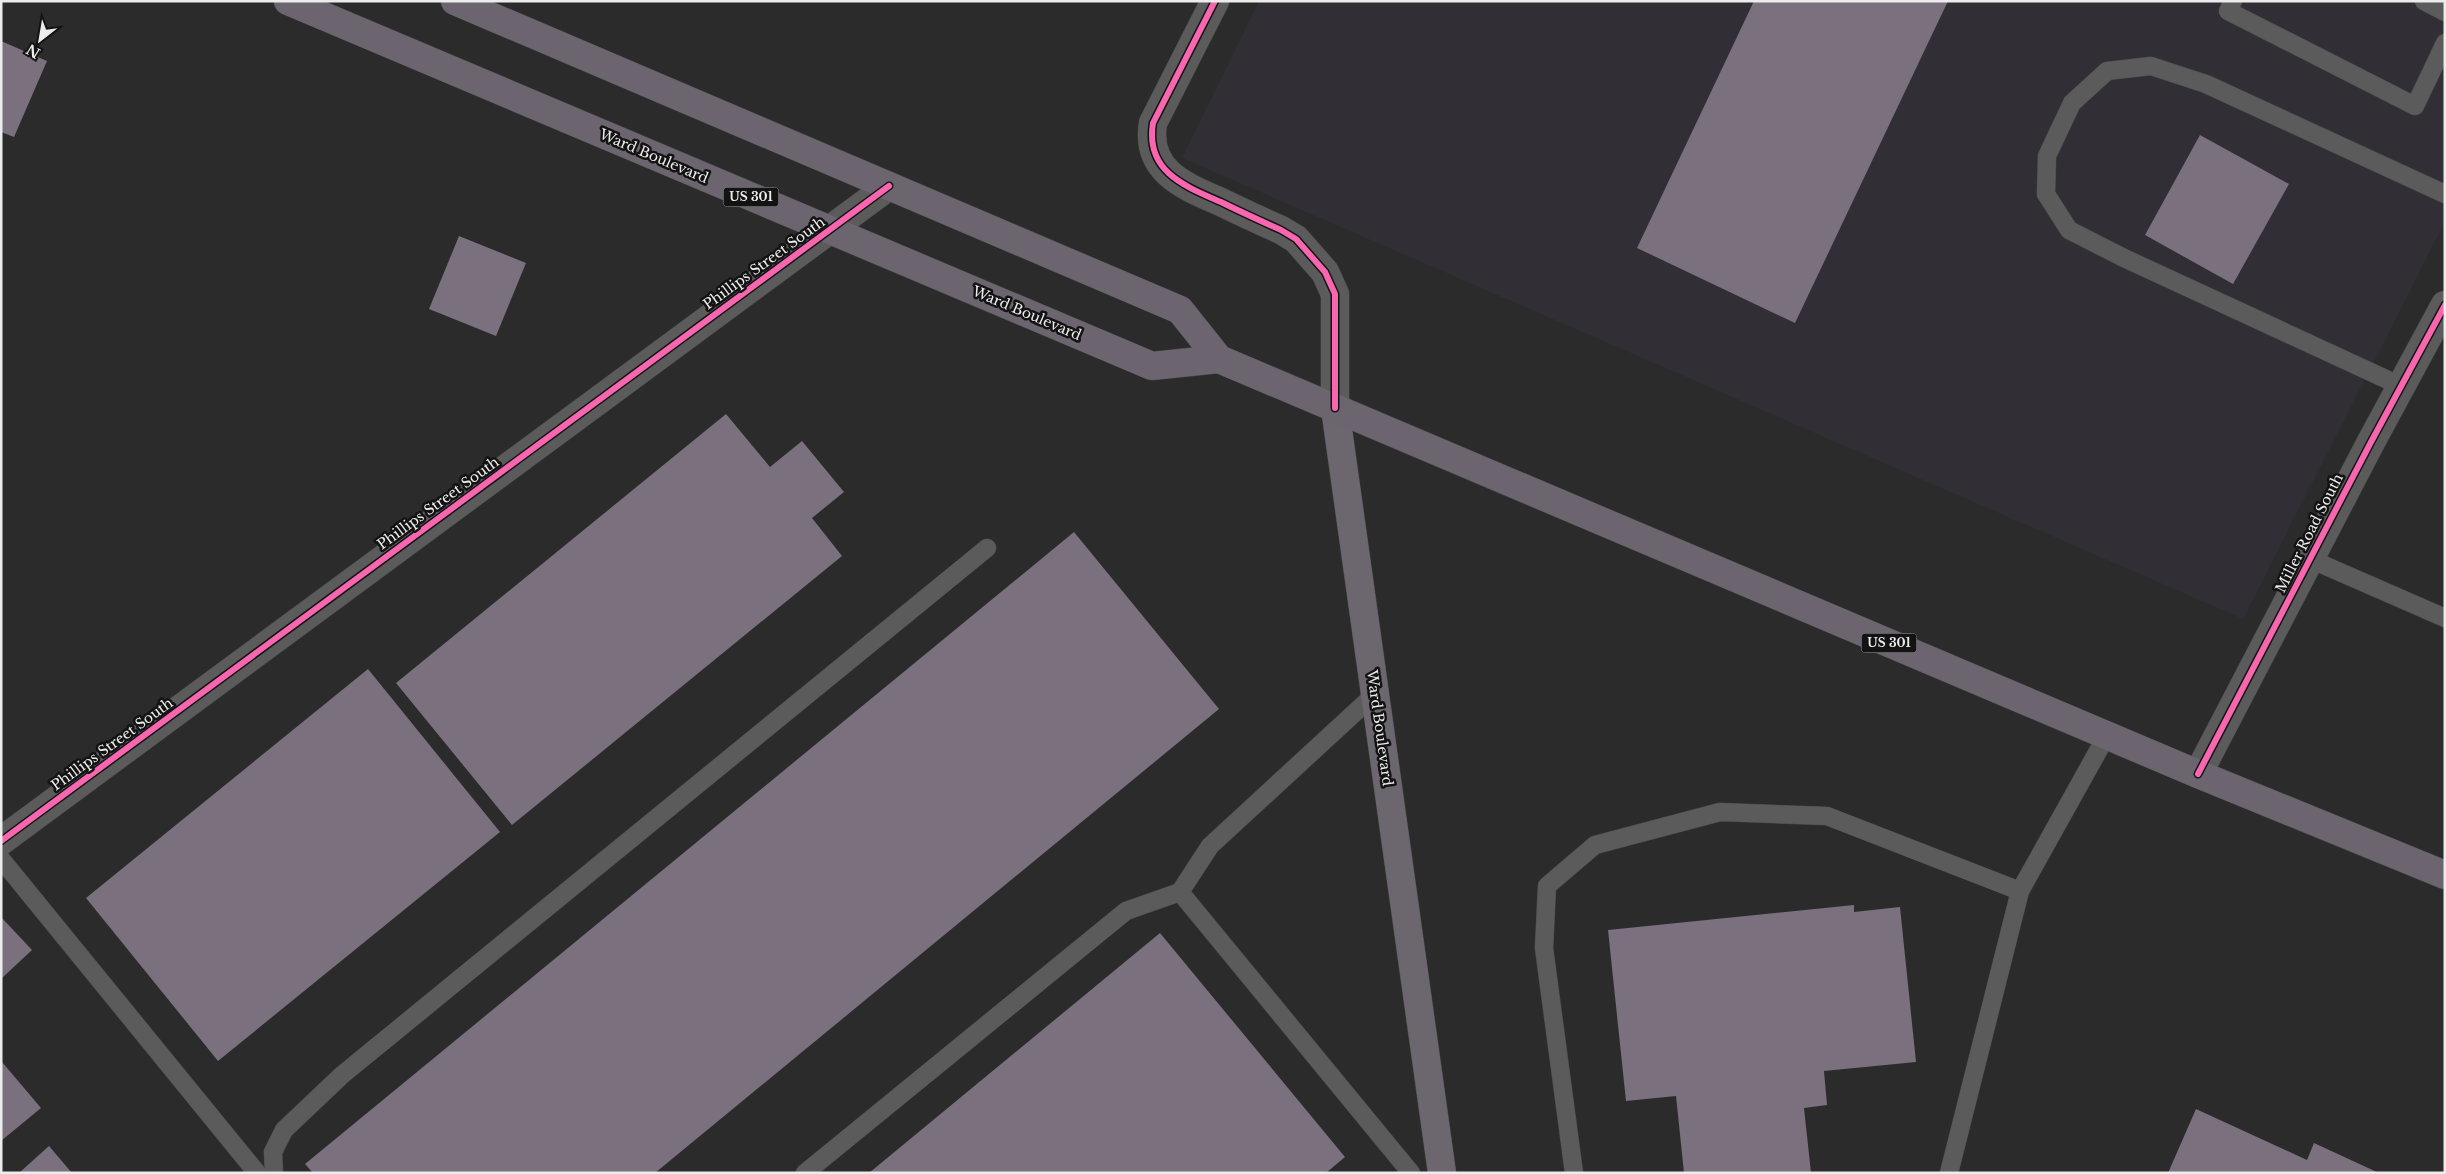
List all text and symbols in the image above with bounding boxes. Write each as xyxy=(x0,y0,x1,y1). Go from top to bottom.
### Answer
north arrow xyxy=(15,15,65,65)
text: N xyxy=(23,40,44,62)
street label: Ward Boulevard xyxy=(596,125,712,187)
road number: US 301 xyxy=(724,188,778,206)
street label: Phillips Street South xyxy=(699,212,829,313)
street label: Ward Boulevard xyxy=(969,282,1085,344)
street label: Phillips Street South xyxy=(373,452,503,553)
street label: Miller Road South xyxy=(2271,470,2347,596)
road number: US 301 xyxy=(1862,634,1916,652)
street label: Ward Boulevard xyxy=(1363,668,1397,788)
street label: Phillips Street South xyxy=(47,693,177,794)

